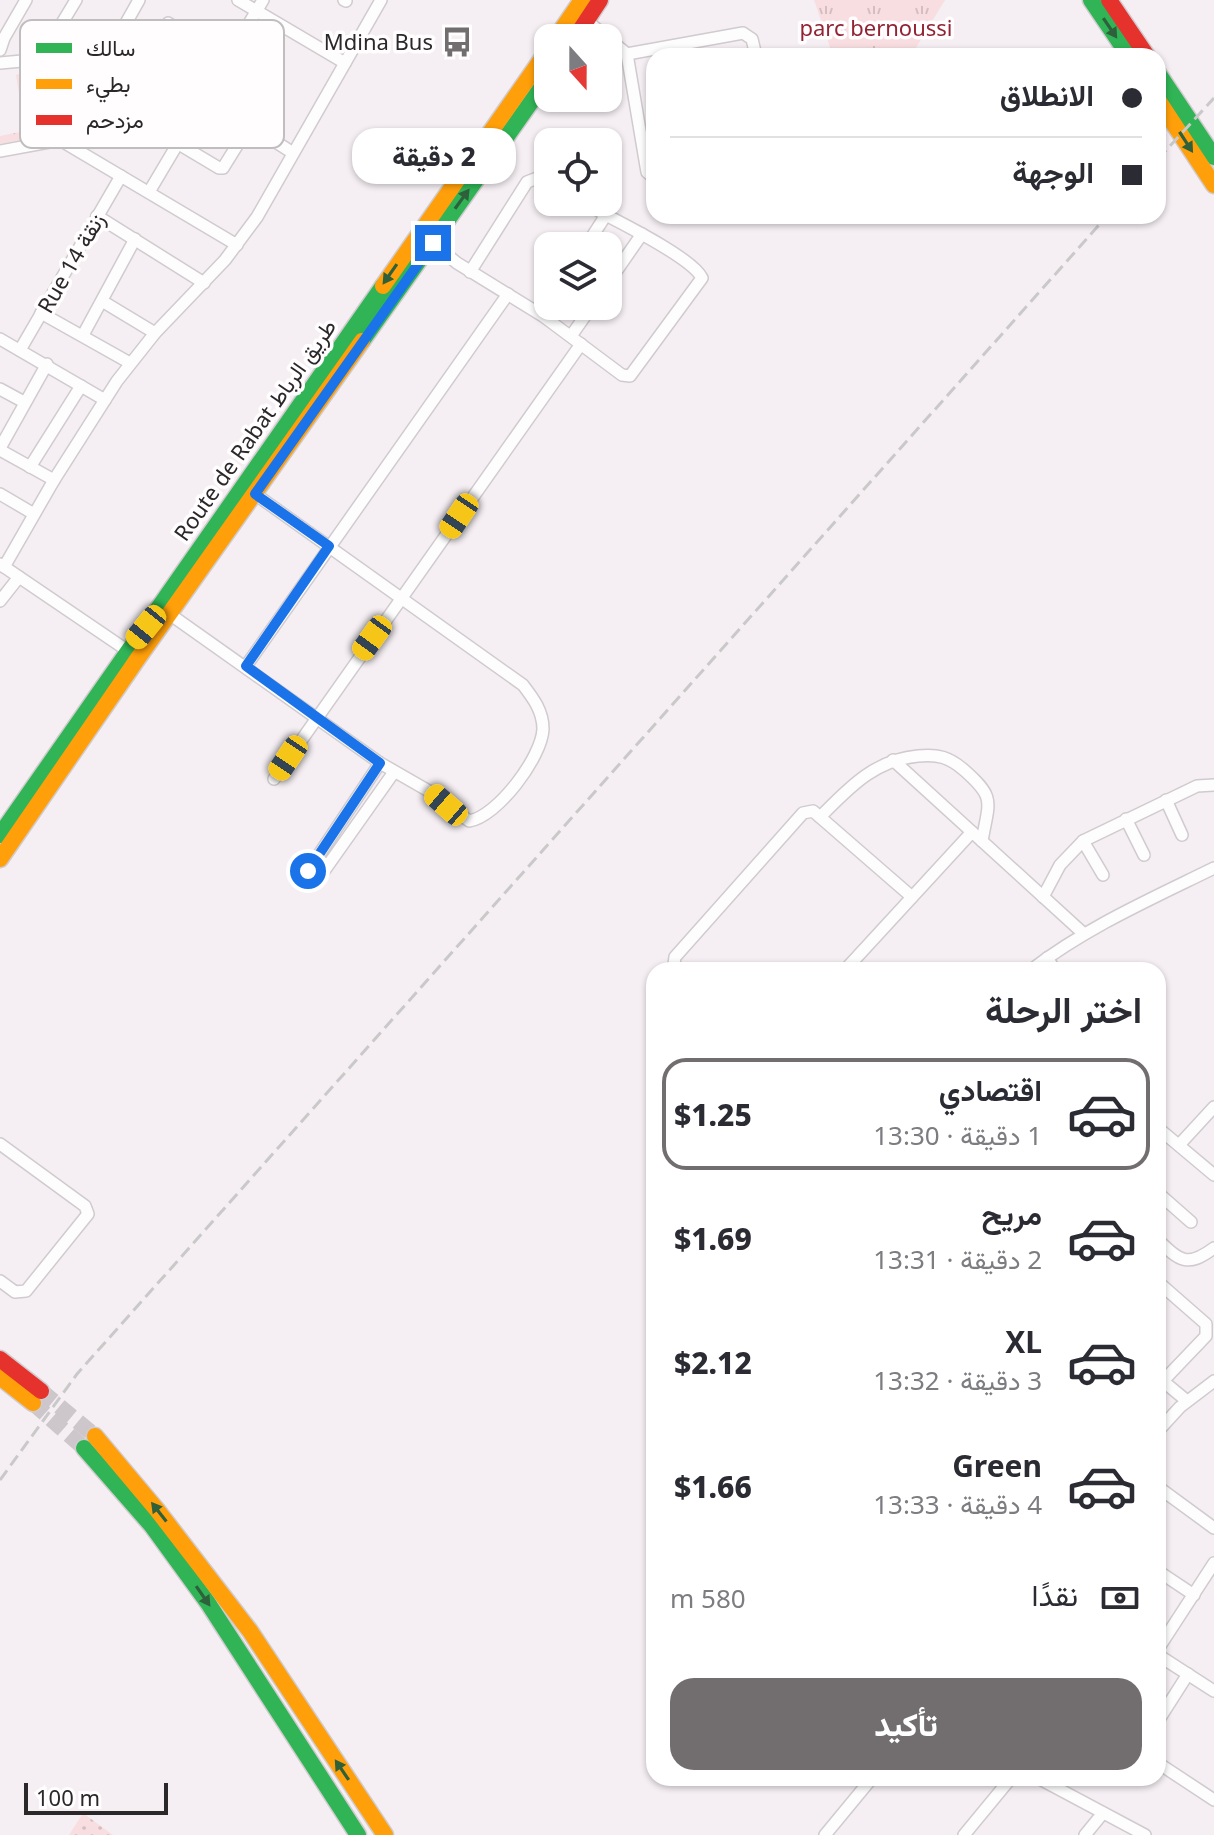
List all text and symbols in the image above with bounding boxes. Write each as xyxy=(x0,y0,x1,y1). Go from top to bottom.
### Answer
park label: parc bernoussi xyxy=(799,12,953,42)
one-way arrow xyxy=(1102,17,1117,39)
legend xyxy=(20,20,284,148)
north arrow xyxy=(534,24,622,112)
map controls xyxy=(534,24,622,320)
bus stop icon: Mdina Bus xyxy=(440,25,474,59)
place label: Mdina Bus xyxy=(324,26,433,56)
text: سالك xyxy=(86,32,135,62)
text: بطيء xyxy=(86,68,131,103)
text: الانطلاق xyxy=(1000,74,1094,115)
text: مزدحم xyxy=(86,104,144,135)
callout: 2 دقيقة xyxy=(351,127,515,183)
button: locate xyxy=(534,128,622,216)
one-way arrow xyxy=(1178,132,1193,153)
text: 2 دقيقة xyxy=(392,138,476,174)
text: الوجهة xyxy=(1012,151,1094,192)
one-way arrow xyxy=(454,189,470,209)
street label: Rue 14 زنقة xyxy=(29,207,111,318)
route end xyxy=(415,225,451,261)
button: layers xyxy=(534,232,622,320)
one-way arrow xyxy=(383,263,398,284)
street label: Route de Rabat طريق الرباط xyxy=(166,313,342,546)
car xyxy=(436,489,482,543)
car xyxy=(122,601,170,653)
car xyxy=(348,612,396,664)
car xyxy=(265,731,311,785)
car xyxy=(420,780,472,830)
route start xyxy=(290,853,326,889)
text: اختر الرحلة xyxy=(985,985,1142,1034)
text: اقتصادي xyxy=(939,1069,1042,1110)
icon: car xyxy=(1066,1078,1138,1150)
text: $1.25 xyxy=(674,1094,752,1135)
text: 1 دقيقة · 13:30 xyxy=(873,1117,1042,1153)
text: مريح xyxy=(982,1193,1042,1234)
icon: car xyxy=(1066,1202,1138,1274)
text: $1.69 xyxy=(674,1218,752,1259)
text: 2 دقيقة · 13:31 xyxy=(873,1241,1042,1277)
text: XL xyxy=(1005,1321,1042,1362)
icon: car xyxy=(1066,1326,1138,1398)
text: $2.12 xyxy=(674,1342,752,1383)
text: 3 دقيقة · 13:32 xyxy=(873,1362,1042,1398)
text: Green xyxy=(952,1445,1042,1486)
icon: car xyxy=(1066,1450,1138,1522)
text: $1.66 xyxy=(674,1466,752,1507)
text: 4 دقيقة · 13:33 xyxy=(873,1486,1042,1522)
one-way arrow xyxy=(152,1502,168,1522)
text: نقدًا xyxy=(1032,1574,1078,1615)
icon: cash xyxy=(1098,1576,1142,1620)
text: 580 m xyxy=(670,1580,746,1616)
one-way arrow xyxy=(195,1586,210,1607)
button: تأكيد xyxy=(670,1678,1142,1770)
one-way arrow xyxy=(335,1759,350,1781)
scale bar xyxy=(24,1779,168,1815)
text: 100 m xyxy=(36,1782,100,1812)

